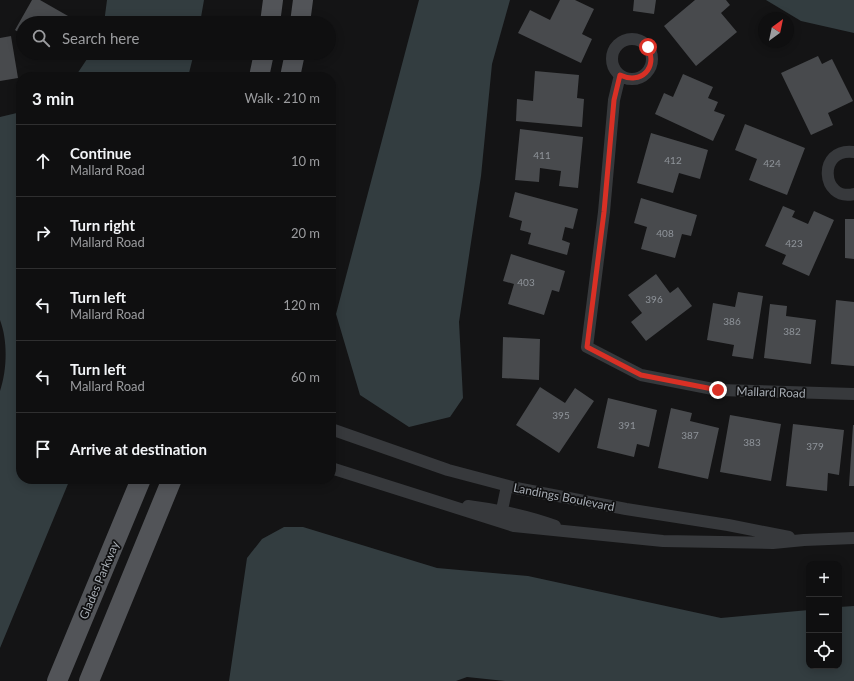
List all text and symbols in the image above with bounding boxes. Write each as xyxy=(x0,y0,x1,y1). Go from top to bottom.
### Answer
north arrow xyxy=(758,12,794,48)
search box xyxy=(16,16,336,60)
icon: search xyxy=(30,27,52,49)
text: Search here xyxy=(62,29,139,47)
route start xyxy=(639,38,657,56)
text: 3 min xyxy=(32,88,74,109)
text: Walk · 210 m xyxy=(244,90,320,106)
text: Continue xyxy=(70,144,131,162)
house number: 411 xyxy=(533,149,551,161)
icon: ahead xyxy=(32,150,54,172)
text: 10 m xyxy=(291,153,320,169)
house number: 412 xyxy=(664,154,682,166)
house number: 424 xyxy=(763,157,781,169)
text: Mallard Road xyxy=(70,162,145,178)
text: Turn right xyxy=(70,216,135,234)
icon: right xyxy=(32,222,54,244)
text: 20 m xyxy=(291,225,320,241)
house number: 408 xyxy=(656,227,674,239)
text: Mallard Road xyxy=(70,234,145,250)
house number: 423 xyxy=(785,237,803,249)
house number: 403 xyxy=(517,276,535,288)
text: Turn left xyxy=(70,288,126,306)
house number: 396 xyxy=(645,293,663,305)
icon: left xyxy=(32,294,54,316)
text: 120 m xyxy=(283,297,320,313)
text: Mallard Road xyxy=(70,306,145,322)
house number: 386 xyxy=(723,315,741,327)
house number: 382 xyxy=(783,325,801,337)
text: Turn left xyxy=(70,360,126,378)
icon: left xyxy=(32,366,54,388)
text: 60 m xyxy=(291,369,320,385)
text: Mallard Road xyxy=(70,378,145,394)
route end xyxy=(709,381,727,399)
street label: Mallard Road xyxy=(736,383,806,401)
house number: 395 xyxy=(552,409,570,421)
house number: 391 xyxy=(618,419,636,431)
house number: 387 xyxy=(681,429,699,441)
house number: 383 xyxy=(743,436,761,448)
icon: arrive xyxy=(32,438,54,460)
text: Arrive at destination xyxy=(70,440,207,458)
house number: 379 xyxy=(806,440,824,452)
street label: Landings Boulevard xyxy=(512,480,616,514)
street label: Glades Parkway xyxy=(76,538,123,621)
map controls xyxy=(806,561,842,669)
button: + xyxy=(806,561,842,597)
button: − xyxy=(806,597,842,633)
button: locate xyxy=(806,633,842,669)

